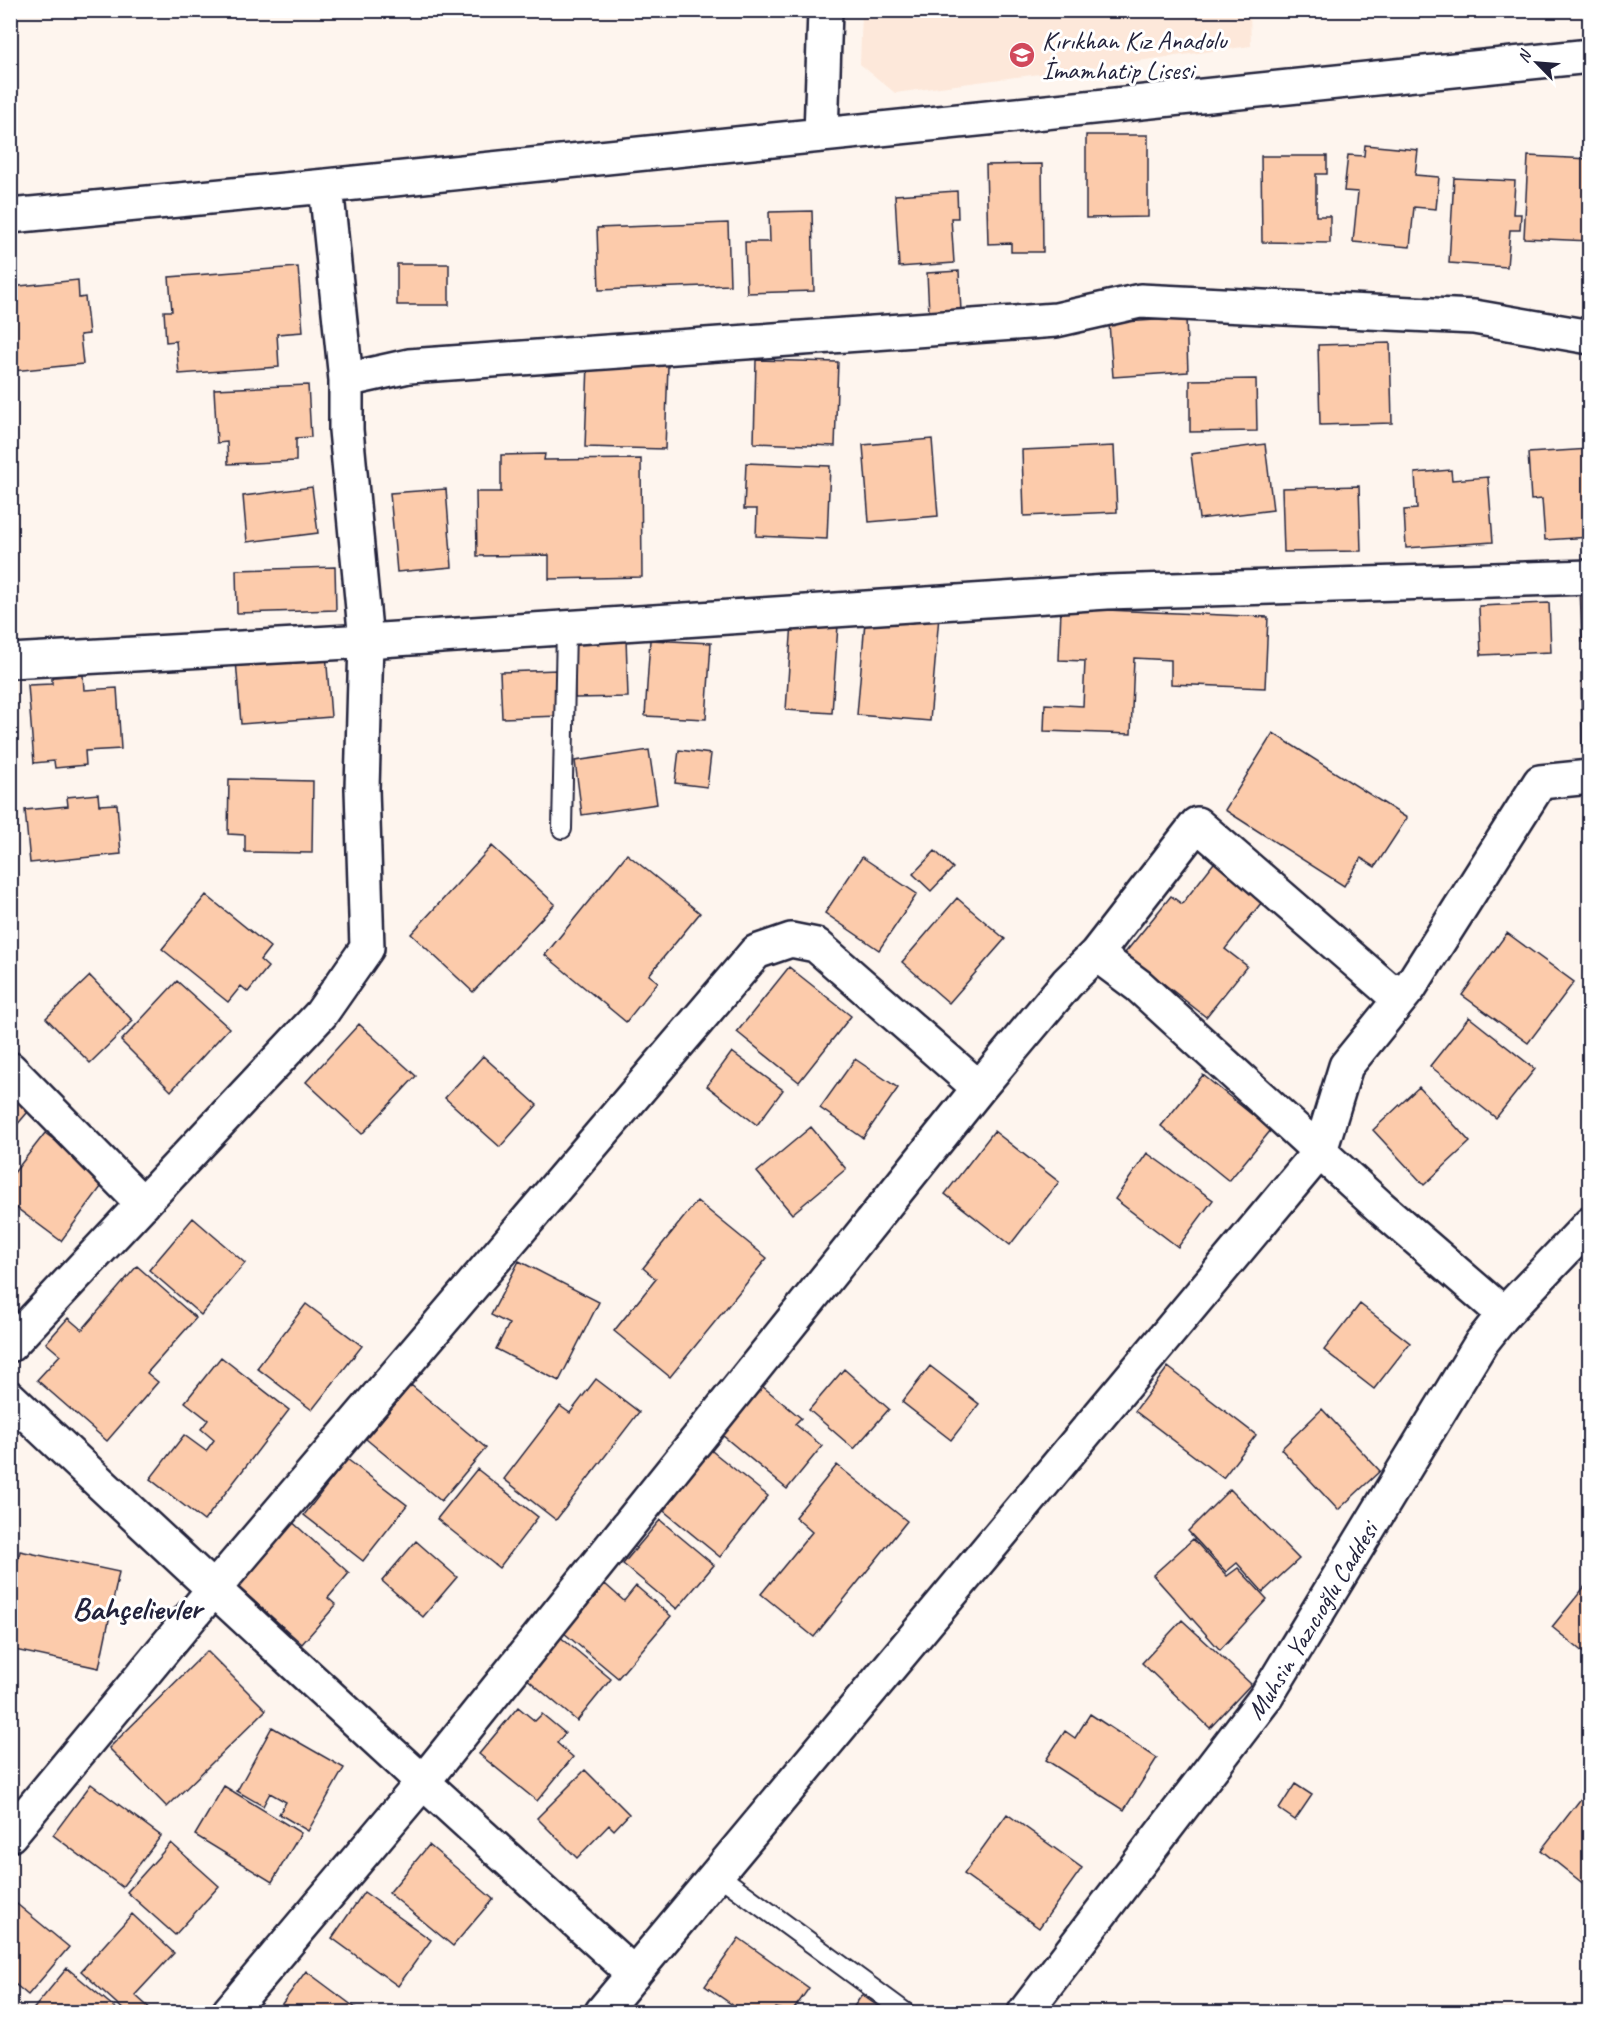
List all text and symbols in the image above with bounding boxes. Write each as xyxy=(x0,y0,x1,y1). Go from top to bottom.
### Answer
place label: Kırıkhan Kız Anadolu İmamhatip Lisesi xyxy=(1042,24,1228,87)
north arrow xyxy=(1507,33,1567,93)
school or university icon: Kırıkhan Kız Anadolu İmamhatip Lisesi xyxy=(1007,40,1037,70)
text: N xyxy=(1513,46,1537,66)
street label: Muhsin Yazıcıoğlu Caddesi xyxy=(1239,1513,1387,1725)
district label: Bahçelievler xyxy=(72,1588,205,1629)

